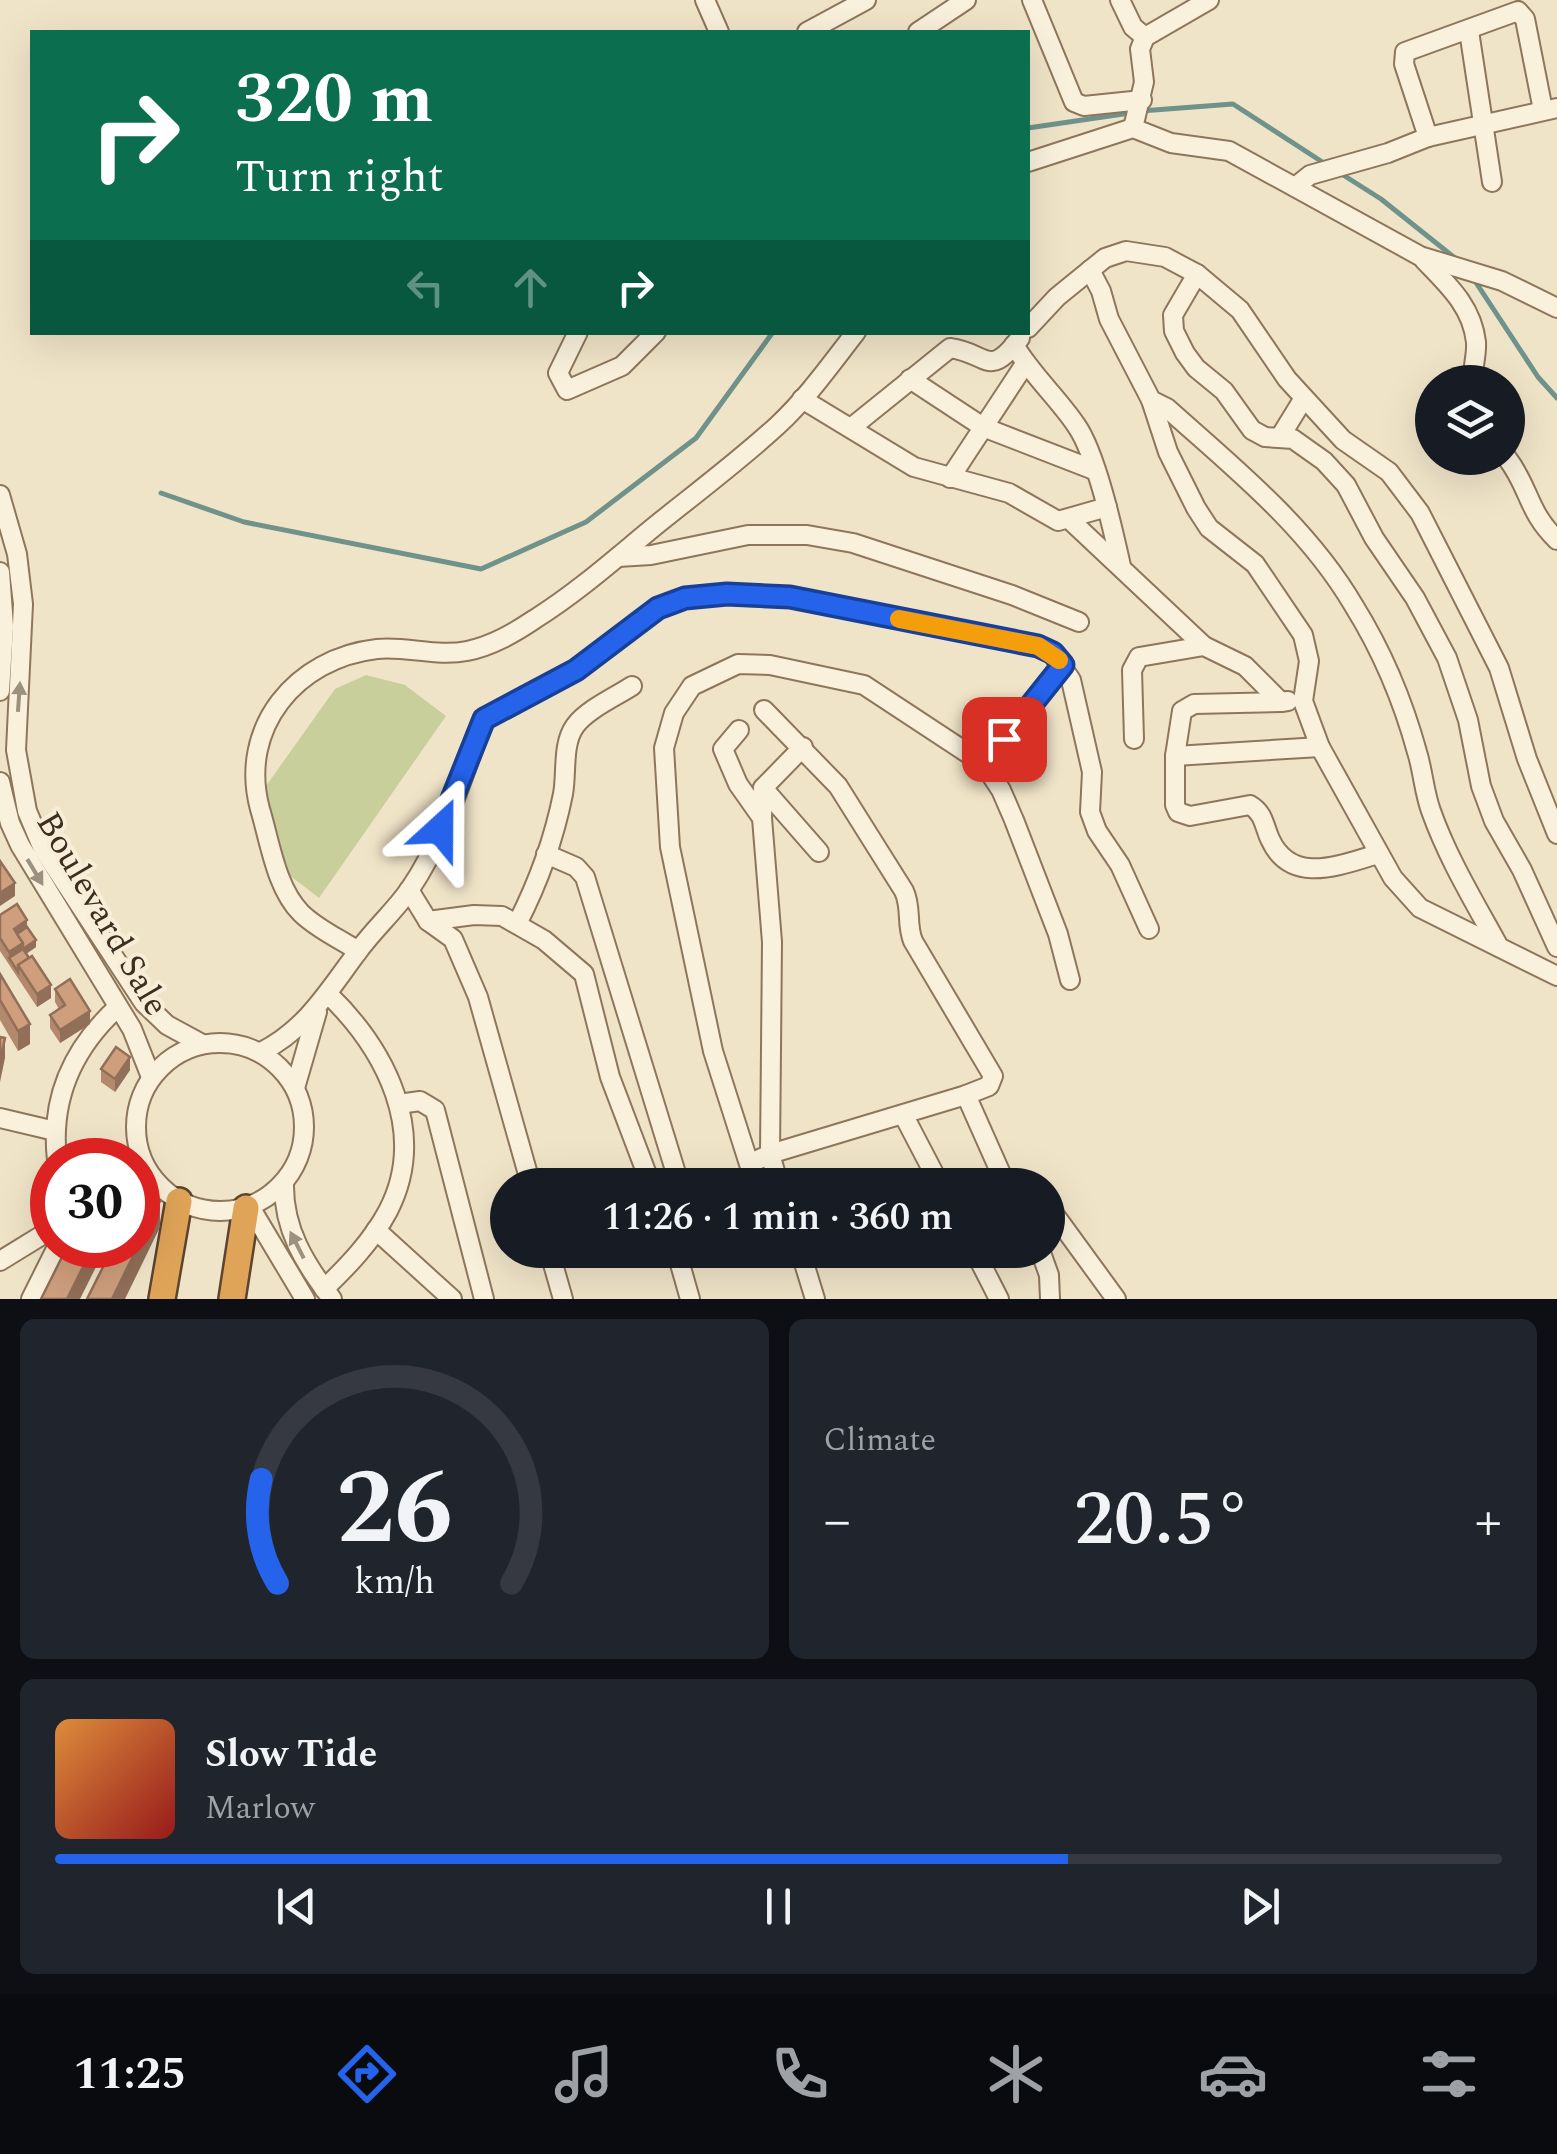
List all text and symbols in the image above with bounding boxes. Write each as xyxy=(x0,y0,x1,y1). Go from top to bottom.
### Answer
text: 320 m xyxy=(235,47,433,153)
icon: right xyxy=(70,70,200,200)
text: Turn right xyxy=(235,143,444,212)
icon: left xyxy=(398,260,453,315)
icon: ahead xyxy=(503,260,558,315)
icon: right xyxy=(608,260,663,315)
map controls xyxy=(1415,365,1525,475)
button: layers xyxy=(1415,365,1525,475)
one-way arrow xyxy=(12,680,28,712)
pin xyxy=(962,697,1047,782)
icon: arrive xyxy=(977,712,1032,767)
position arrow xyxy=(388,777,492,881)
street label: Boulevard Sale xyxy=(22,802,182,1026)
one-way arrow xyxy=(26,858,43,886)
speed limit sign: 30 xyxy=(30,1138,160,1268)
text: 11:26 · 1 min · 360 m xyxy=(602,1189,953,1247)
one-way arrow xyxy=(289,1230,306,1259)
text: Climate xyxy=(824,1416,936,1465)
text: 26 xyxy=(336,1431,453,1589)
text: 20.5° xyxy=(1074,1464,1252,1578)
text: − xyxy=(824,1480,851,1563)
text: + xyxy=(1474,1480,1502,1563)
text: km/h xyxy=(354,1555,434,1610)
text: Slow Tide xyxy=(205,1726,377,1784)
text: Marlow xyxy=(205,1784,315,1833)
icon: previous xyxy=(269,1879,324,1934)
icon: pause xyxy=(751,1879,806,1934)
icon: next xyxy=(1233,1879,1288,1934)
icon: directions xyxy=(332,2039,402,2109)
icon: music xyxy=(549,2039,619,2109)
icon: phone xyxy=(765,2039,835,2109)
icon: climate xyxy=(981,2039,1051,2109)
icon: car xyxy=(1198,2039,1268,2109)
icon: filters xyxy=(1414,2039,1484,2109)
text: 11:25 xyxy=(73,2040,186,2109)

